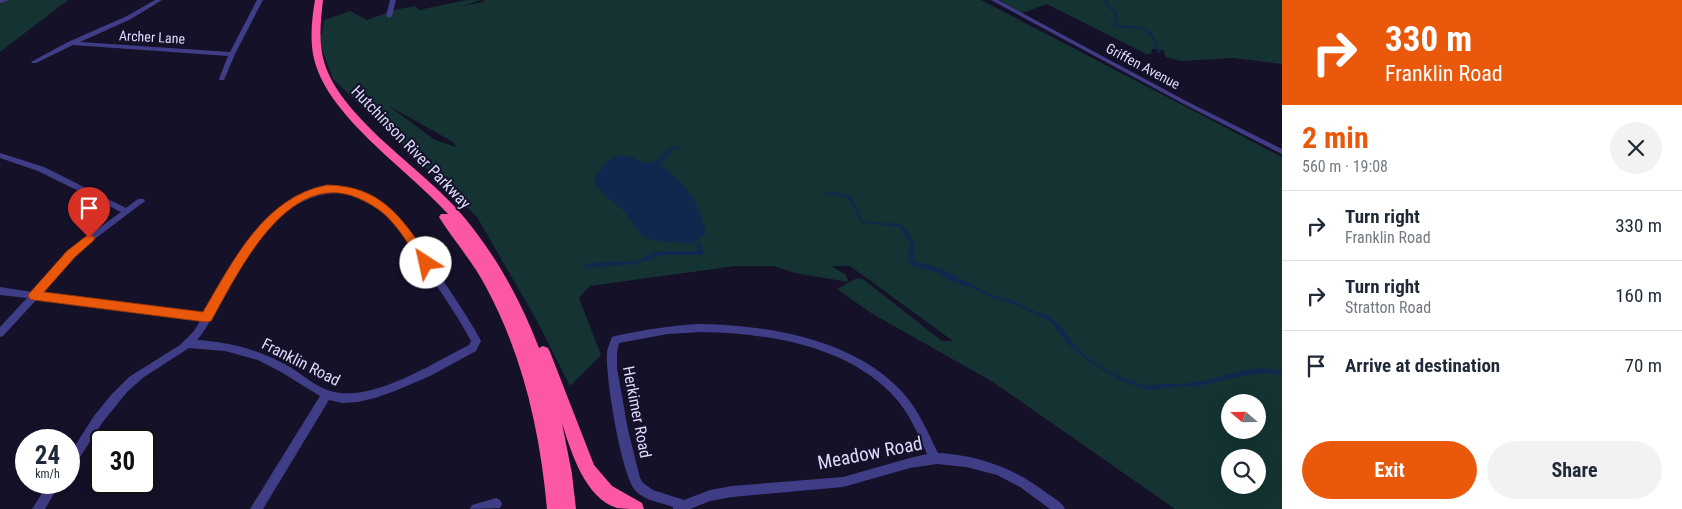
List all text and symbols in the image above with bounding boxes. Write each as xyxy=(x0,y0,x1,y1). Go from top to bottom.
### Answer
text: 330 m xyxy=(1385,19,1472,60)
icon: right xyxy=(1302,20,1367,85)
street label: Archer Lane xyxy=(119,27,186,47)
street label: Griffen Avenue xyxy=(1103,40,1183,92)
text: Franklin Road xyxy=(1385,61,1503,86)
street label: Hutchinson River Parkway xyxy=(347,81,475,213)
text: 2 min xyxy=(1302,120,1369,155)
button: close xyxy=(1610,122,1662,174)
text: 560 m · 19:08 xyxy=(1302,157,1388,176)
pin xyxy=(68,187,110,238)
icon: arrive xyxy=(75,194,103,222)
text: Turn right xyxy=(1345,205,1420,228)
icon: right xyxy=(1302,212,1330,240)
text: 330 m xyxy=(1615,214,1662,237)
text: Franklin Road xyxy=(1345,228,1431,247)
position arrow xyxy=(399,236,451,288)
text: Turn right xyxy=(1345,275,1420,298)
icon: right xyxy=(1302,282,1330,310)
text: 160 m xyxy=(1615,284,1662,307)
text: Stratton Road xyxy=(1345,298,1431,317)
street label: Franklin Road xyxy=(259,334,343,390)
icon: arrive xyxy=(1302,352,1330,380)
text: Arrive at destination xyxy=(1345,354,1500,377)
text: 70 m xyxy=(1625,354,1662,377)
street label: Herkimer Road xyxy=(619,364,655,460)
north arrow xyxy=(1221,394,1266,439)
map controls xyxy=(1221,394,1266,494)
speed limit sign: 30 xyxy=(90,429,155,494)
street label: Meadow Road xyxy=(816,432,924,474)
text: 24 xyxy=(35,441,60,470)
button: Exit xyxy=(1302,441,1477,499)
button: Share xyxy=(1487,441,1662,499)
button: search xyxy=(1221,449,1266,494)
text: km/h xyxy=(35,467,60,481)

